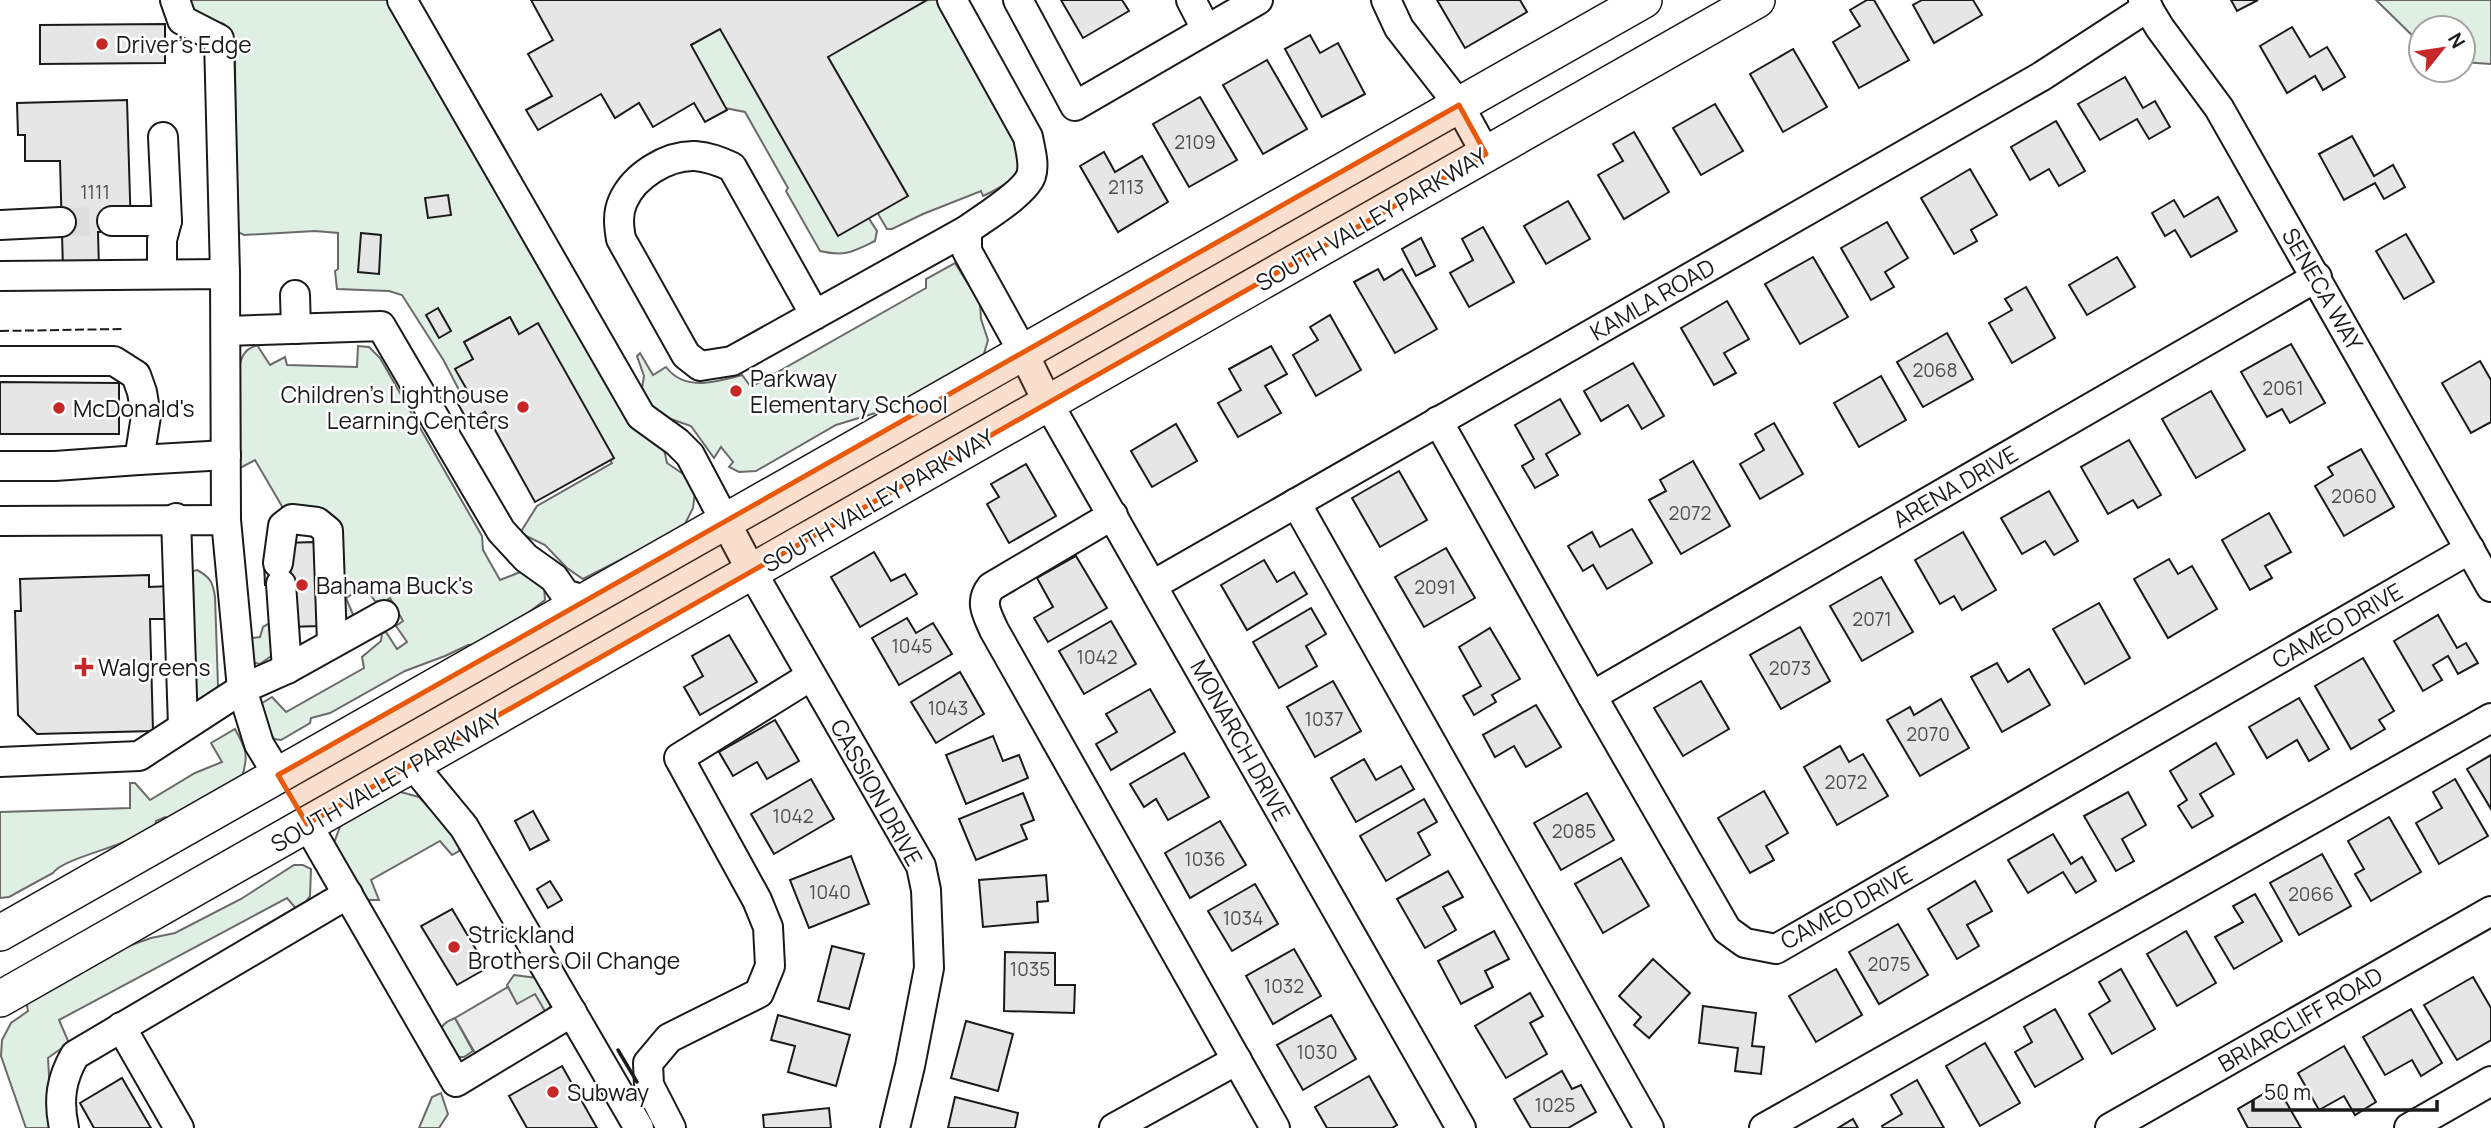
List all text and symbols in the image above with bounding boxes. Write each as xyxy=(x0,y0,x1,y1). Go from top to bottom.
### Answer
north arrow xyxy=(2407,14,2477,84)
place label: Driver's Edge xyxy=(116,28,252,60)
text: N xyxy=(2442,28,2471,53)
marker: Driver's Edge xyxy=(94,36,110,52)
house number: 2109 xyxy=(1174,129,1216,155)
street label: SOUTH VALLEY PARKWAY xyxy=(1249,139,1493,298)
house number: 2113 xyxy=(1108,174,1144,200)
house number: 1111 xyxy=(80,179,110,205)
street label: SENECA WAY xyxy=(2275,222,2371,356)
street label: KAMLA ROAD xyxy=(1584,250,1720,348)
house number: 2068 xyxy=(1912,357,1958,383)
place label: Parkway Elementary School xyxy=(750,362,948,420)
house number: 2061 xyxy=(2262,375,2304,401)
place label: Children's Lighthouse Learning Centers xyxy=(281,378,509,436)
marker: Parkway Elementary School xyxy=(728,383,744,399)
place label: McDonald's xyxy=(73,392,195,424)
marker: Children's Lighthouse Learning Centers xyxy=(515,399,531,415)
marker: McDonald's xyxy=(51,400,67,416)
street label: SOUTH VALLEY PARKWAY xyxy=(756,420,1000,579)
street label: ARENA DRIVE xyxy=(1887,437,2023,535)
house number: 2060 xyxy=(2331,483,2377,509)
house number: 2072 xyxy=(1669,500,1711,526)
place label: Bahama Buck's xyxy=(316,569,473,601)
house number: 2091 xyxy=(1414,574,1456,600)
street label: CAMEO DRIVE xyxy=(2266,575,2408,675)
marker: Bahama Buck's xyxy=(294,577,310,593)
house number: 2071 xyxy=(1852,606,1892,632)
house number: 1045 xyxy=(891,633,933,659)
house number: 1042 xyxy=(1076,644,1118,670)
place label: Walgreens xyxy=(98,651,211,683)
street label: MONARCH DRIVE xyxy=(1183,654,1299,826)
house number: 2073 xyxy=(1769,655,1811,681)
marker: Walgreens xyxy=(76,659,92,675)
house number: 1043 xyxy=(928,695,968,721)
street label: SOUTH VALLEY PARKWAY xyxy=(264,700,508,859)
house number: 1037 xyxy=(1304,706,1344,732)
street label: CASSION DRIVE xyxy=(823,713,931,871)
house number: 2070 xyxy=(1906,721,1950,747)
house number: 2072 xyxy=(1825,769,1867,795)
house number: 1042 xyxy=(772,803,814,829)
house number: 2085 xyxy=(1552,818,1596,844)
house number: 1036 xyxy=(1184,846,1226,872)
street label: CAMEO DRIVE xyxy=(1774,858,1918,956)
house number: 1040 xyxy=(809,879,851,905)
house number: 2066 xyxy=(2288,881,2334,907)
house number: 1034 xyxy=(1223,905,1263,931)
place label: Strickland Brothers Oil Change xyxy=(468,918,680,976)
marker: Strickland Brothers Oil Change xyxy=(446,939,462,955)
house number: 2075 xyxy=(1868,951,1910,977)
house number: 1035 xyxy=(1010,956,1050,982)
street label: BRIARCLIFF ROAD xyxy=(2212,959,2388,1079)
house number: 1032 xyxy=(1264,973,1304,999)
house number: 1030 xyxy=(1296,1039,1338,1065)
scale bar xyxy=(2253,1068,2437,1112)
place label: Subway xyxy=(567,1076,649,1108)
text: 50 m xyxy=(2264,1078,2311,1106)
marker: Subway xyxy=(545,1084,561,1100)
house number: 1025 xyxy=(1535,1092,1575,1118)

